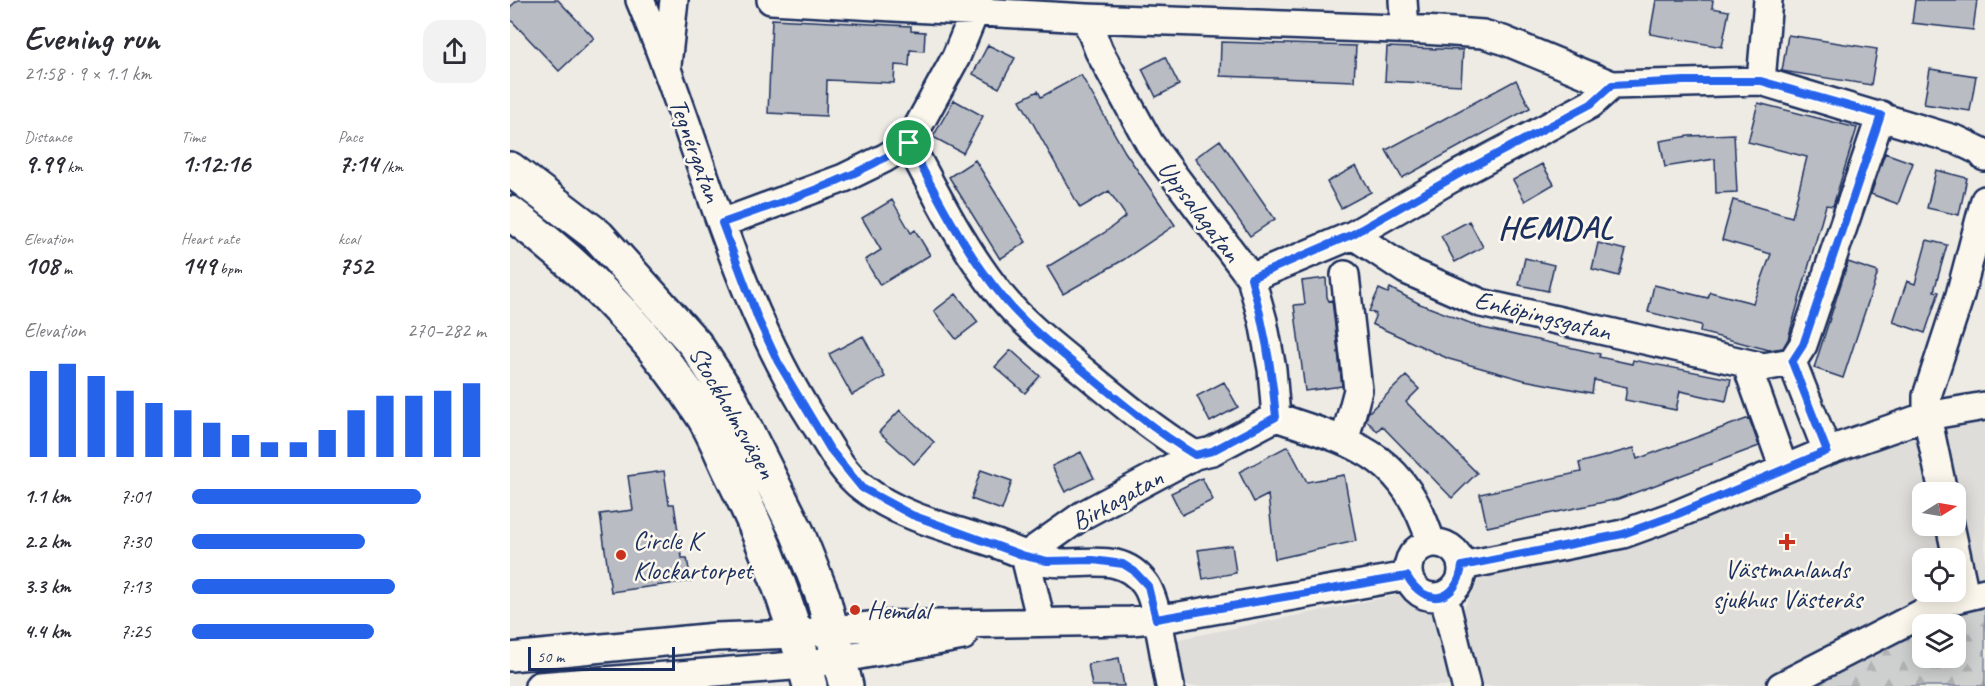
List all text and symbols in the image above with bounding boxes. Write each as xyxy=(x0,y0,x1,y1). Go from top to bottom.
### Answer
text: Evening run xyxy=(24,17,159,59)
button: share xyxy=(423,20,486,83)
text: 21:58 · 9 × 1.1 km xyxy=(24,61,151,86)
street label: Tegnérgatan xyxy=(662,94,730,208)
pin xyxy=(883,117,934,168)
icon: arrive xyxy=(892,126,925,159)
text: Distance xyxy=(24,127,72,147)
text: Time xyxy=(181,127,205,147)
text: Pace xyxy=(338,127,363,147)
text: 9.99 xyxy=(24,147,63,180)
text: 1:12:16 xyxy=(181,147,250,180)
text: 7:14 xyxy=(338,147,378,180)
street label: Uppsalagatan xyxy=(1151,154,1249,270)
text: km xyxy=(63,157,83,177)
text: /km xyxy=(378,157,403,177)
district label: HEMDAL xyxy=(1498,207,1614,248)
text: Elevation xyxy=(24,229,73,249)
text: Heart rate xyxy=(181,229,239,249)
text: kcal xyxy=(338,229,359,249)
text: 108 xyxy=(24,249,59,282)
text: 149 xyxy=(181,249,216,282)
text: 752 xyxy=(338,249,373,282)
text: m xyxy=(59,259,72,279)
text: bpm xyxy=(216,259,242,279)
street label: Enköpingsgatan xyxy=(1471,283,1616,349)
text: Elevation xyxy=(24,318,86,343)
text: 270–282 m xyxy=(407,318,486,343)
street label: Stockholmsvägen xyxy=(681,340,784,485)
street label: Birkagatan xyxy=(1066,461,1169,538)
north arrow xyxy=(1912,482,1966,536)
map controls xyxy=(1912,482,1966,668)
text: 1.1 km xyxy=(24,484,71,509)
text: 7:01 xyxy=(120,484,151,509)
place label: Circle K Klockartorpet xyxy=(633,524,755,587)
text: 2.2 km xyxy=(24,529,71,554)
text: 7:30 xyxy=(120,529,151,554)
marker: Västmanlands sjukhus Västerås xyxy=(1778,533,1796,551)
marker: Circle K Klockartorpet xyxy=(614,548,628,562)
button: locate xyxy=(1912,548,1966,602)
place label: Västmanlands sjukhus Västerås xyxy=(1712,553,1864,616)
text: 3.3 km xyxy=(24,574,71,599)
text: 7:13 xyxy=(120,574,151,599)
place label: Hemdal xyxy=(867,594,934,627)
marker: Hemdal xyxy=(848,603,862,617)
button: layers xyxy=(1912,614,1966,668)
text: 4.4 km xyxy=(24,619,71,644)
text: 7:25 xyxy=(120,619,151,644)
scale bar xyxy=(528,644,675,672)
text: 50 m xyxy=(537,647,564,667)

